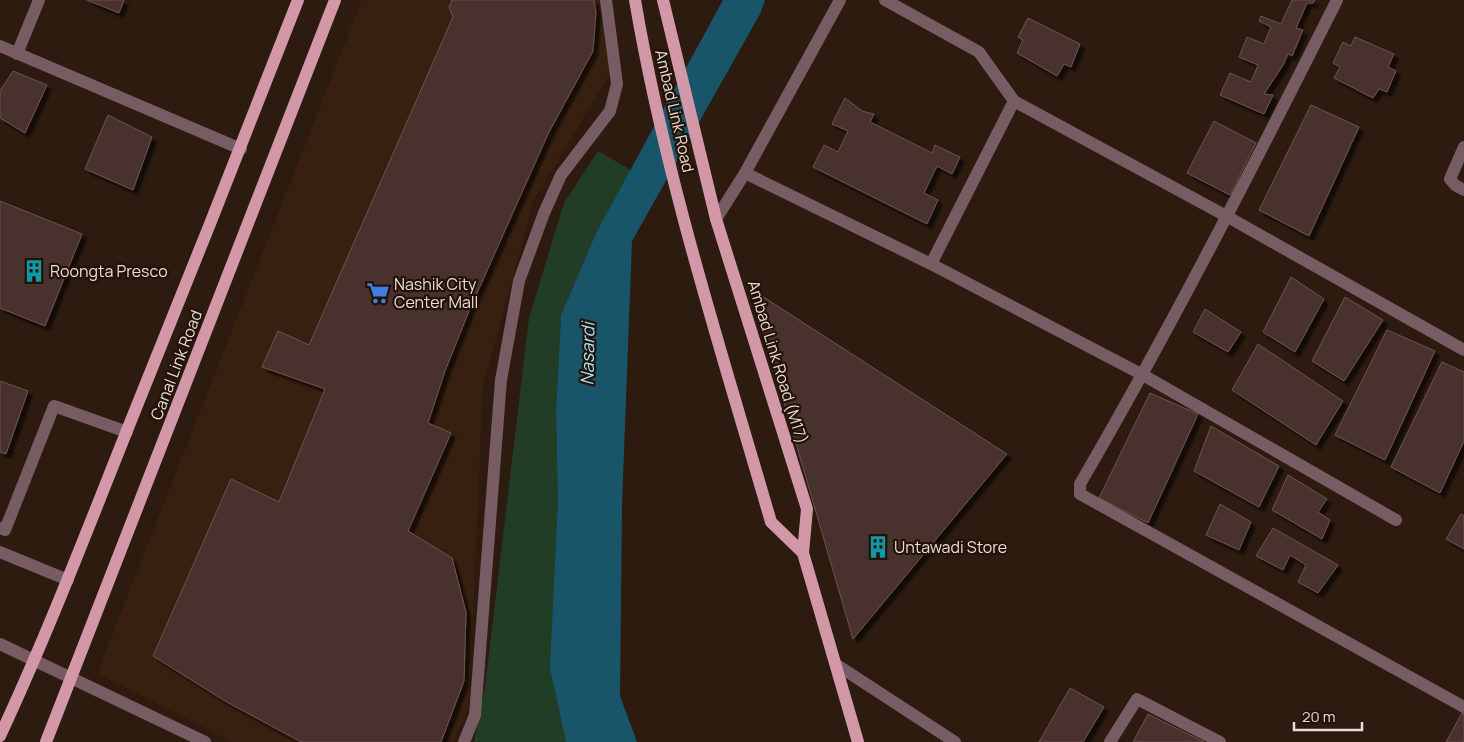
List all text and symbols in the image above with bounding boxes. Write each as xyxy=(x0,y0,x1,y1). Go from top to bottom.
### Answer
street label: Ambad Link Road xyxy=(650,48,700,174)
building icon: Roongta Presco xyxy=(21,258,47,284)
place label: Roongta Presco xyxy=(50,260,168,282)
place label: Nashik City Center Mall xyxy=(394,273,478,313)
street label: Ambad Link Road (M17) xyxy=(743,278,813,446)
supermarket icon: Nashik City Center Mall xyxy=(365,280,391,306)
street label: Canal Link Road xyxy=(145,307,207,423)
water label: Nasardi xyxy=(574,320,600,386)
building icon: Untawadi Store xyxy=(865,534,891,560)
place label: Untawadi Store xyxy=(894,536,1007,558)
scale bar xyxy=(1294,700,1362,732)
text: 20 m xyxy=(1302,706,1335,727)

